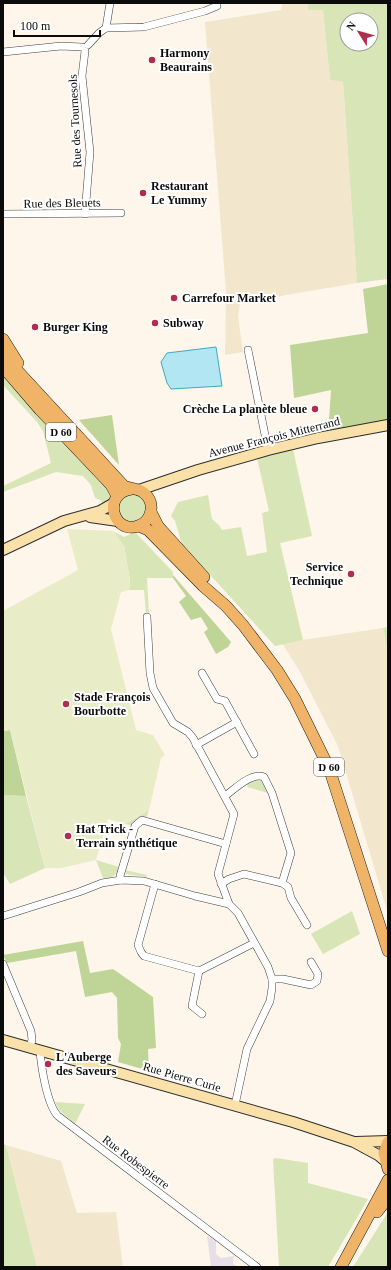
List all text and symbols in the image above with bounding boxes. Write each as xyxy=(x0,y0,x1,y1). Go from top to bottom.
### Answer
scale bar xyxy=(14,12,100,38)
north arrow xyxy=(339,12,379,52)
text: 100 m xyxy=(20,19,51,33)
text: N xyxy=(344,19,358,33)
place label: Harmony Beaurains xyxy=(160,46,212,74)
marker: Harmony Beaurains xyxy=(147,55,157,65)
street label: Rue des Tournesols xyxy=(66,74,84,168)
place label: Restaurant Le Yummy xyxy=(151,179,208,207)
marker: Restaurant Le Yummy xyxy=(138,188,148,198)
street label: Rue des Bleuets xyxy=(23,195,101,211)
place label: Carrefour Market xyxy=(182,291,276,305)
marker: Carrefour Market xyxy=(169,293,179,303)
place label: Subway xyxy=(163,316,204,330)
marker: Subway xyxy=(150,318,160,328)
place label: Burger King xyxy=(43,320,108,334)
marker: Burger King xyxy=(30,322,40,332)
place label: Crèche La planète bleue xyxy=(183,402,308,416)
marker: Crèche La planète bleue xyxy=(310,404,320,414)
street label: Avenue François Mitterrand xyxy=(207,414,341,460)
road number: D 60 xyxy=(46,423,76,441)
place label: Service Technique xyxy=(290,560,344,588)
marker: Service Technique xyxy=(346,569,356,579)
place label: Stade François Bourbotte xyxy=(74,690,151,718)
marker: Stade François Bourbotte xyxy=(61,699,71,709)
road number: D 60 xyxy=(314,758,344,776)
place label: Hat Trick - Terrain synthétique xyxy=(76,822,178,850)
marker: Hat Trick - Terrain synthétique xyxy=(63,831,73,841)
place label: L'Auberge des Saveurs xyxy=(56,1050,117,1078)
marker: L'Auberge des Saveurs xyxy=(43,1059,53,1069)
street label: Rue Pierre Curie xyxy=(141,1059,223,1095)
street label: Rue Robespierre xyxy=(100,1132,172,1192)

